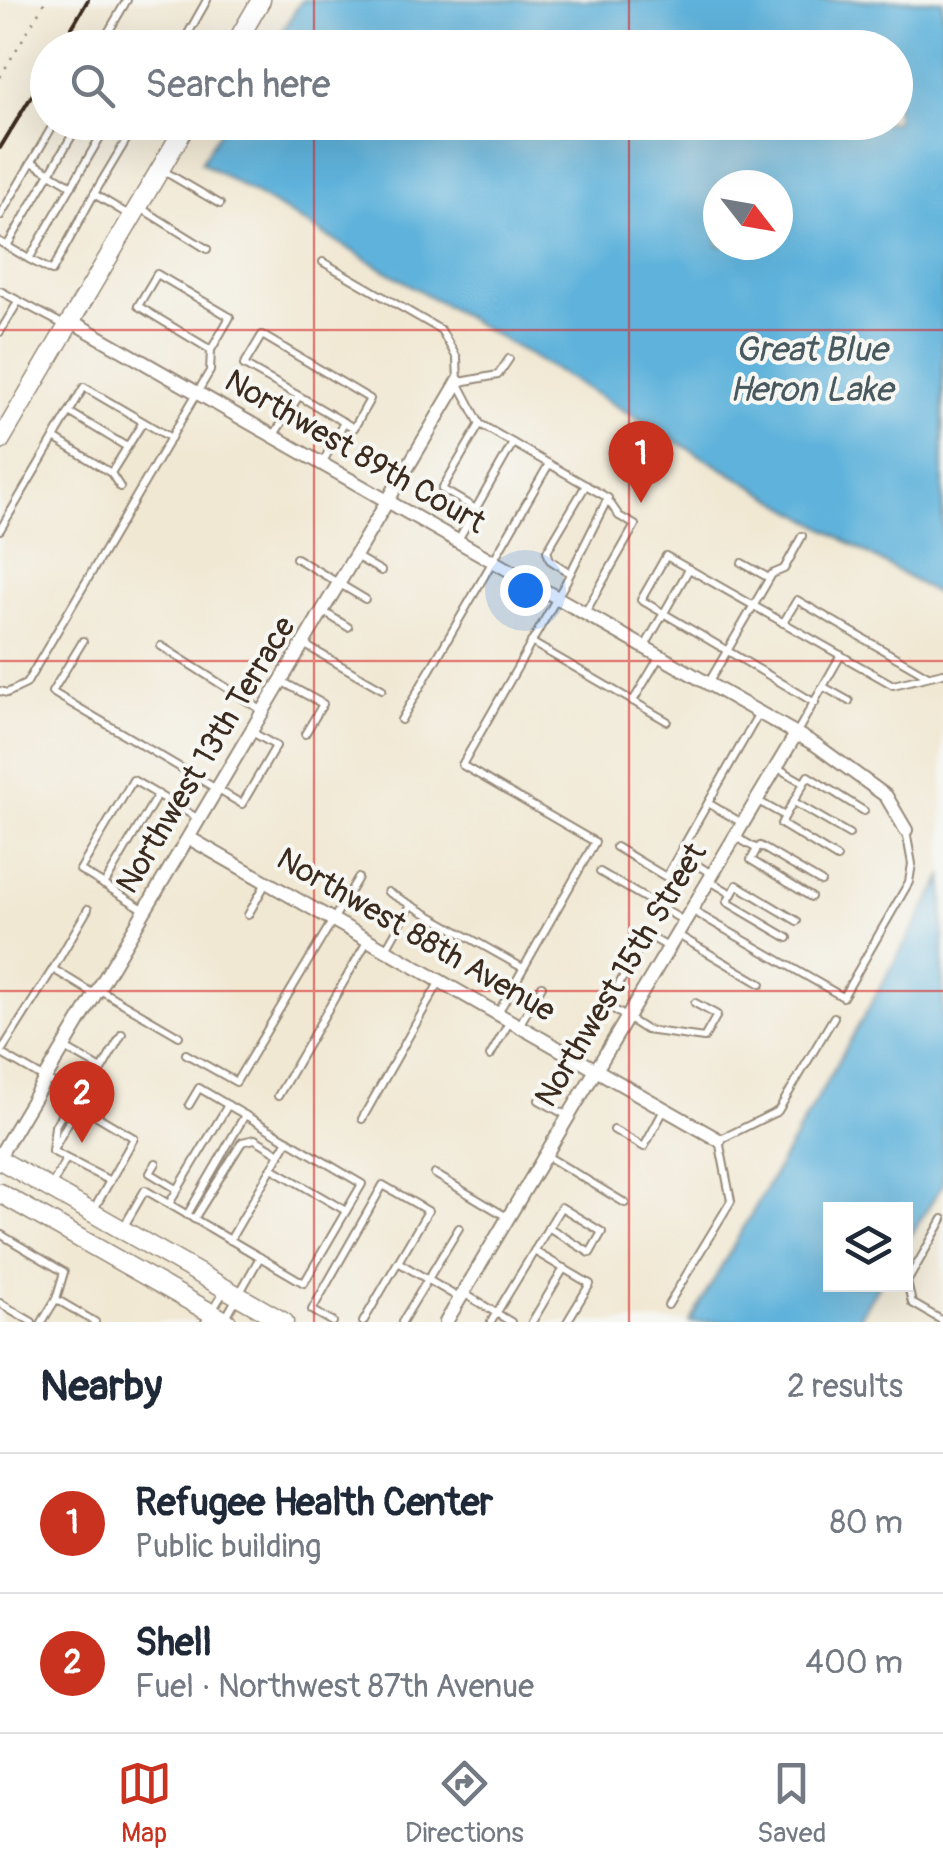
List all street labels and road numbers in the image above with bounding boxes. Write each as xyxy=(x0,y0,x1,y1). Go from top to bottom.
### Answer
street label: Northwest 89th Court xyxy=(217,361,493,543)
street label: Northwest 13th Terrace xyxy=(107,609,305,901)
street label: Northwest 15th Street xyxy=(526,836,716,1114)
street label: Northwest 88th Avenue xyxy=(270,839,563,1031)

